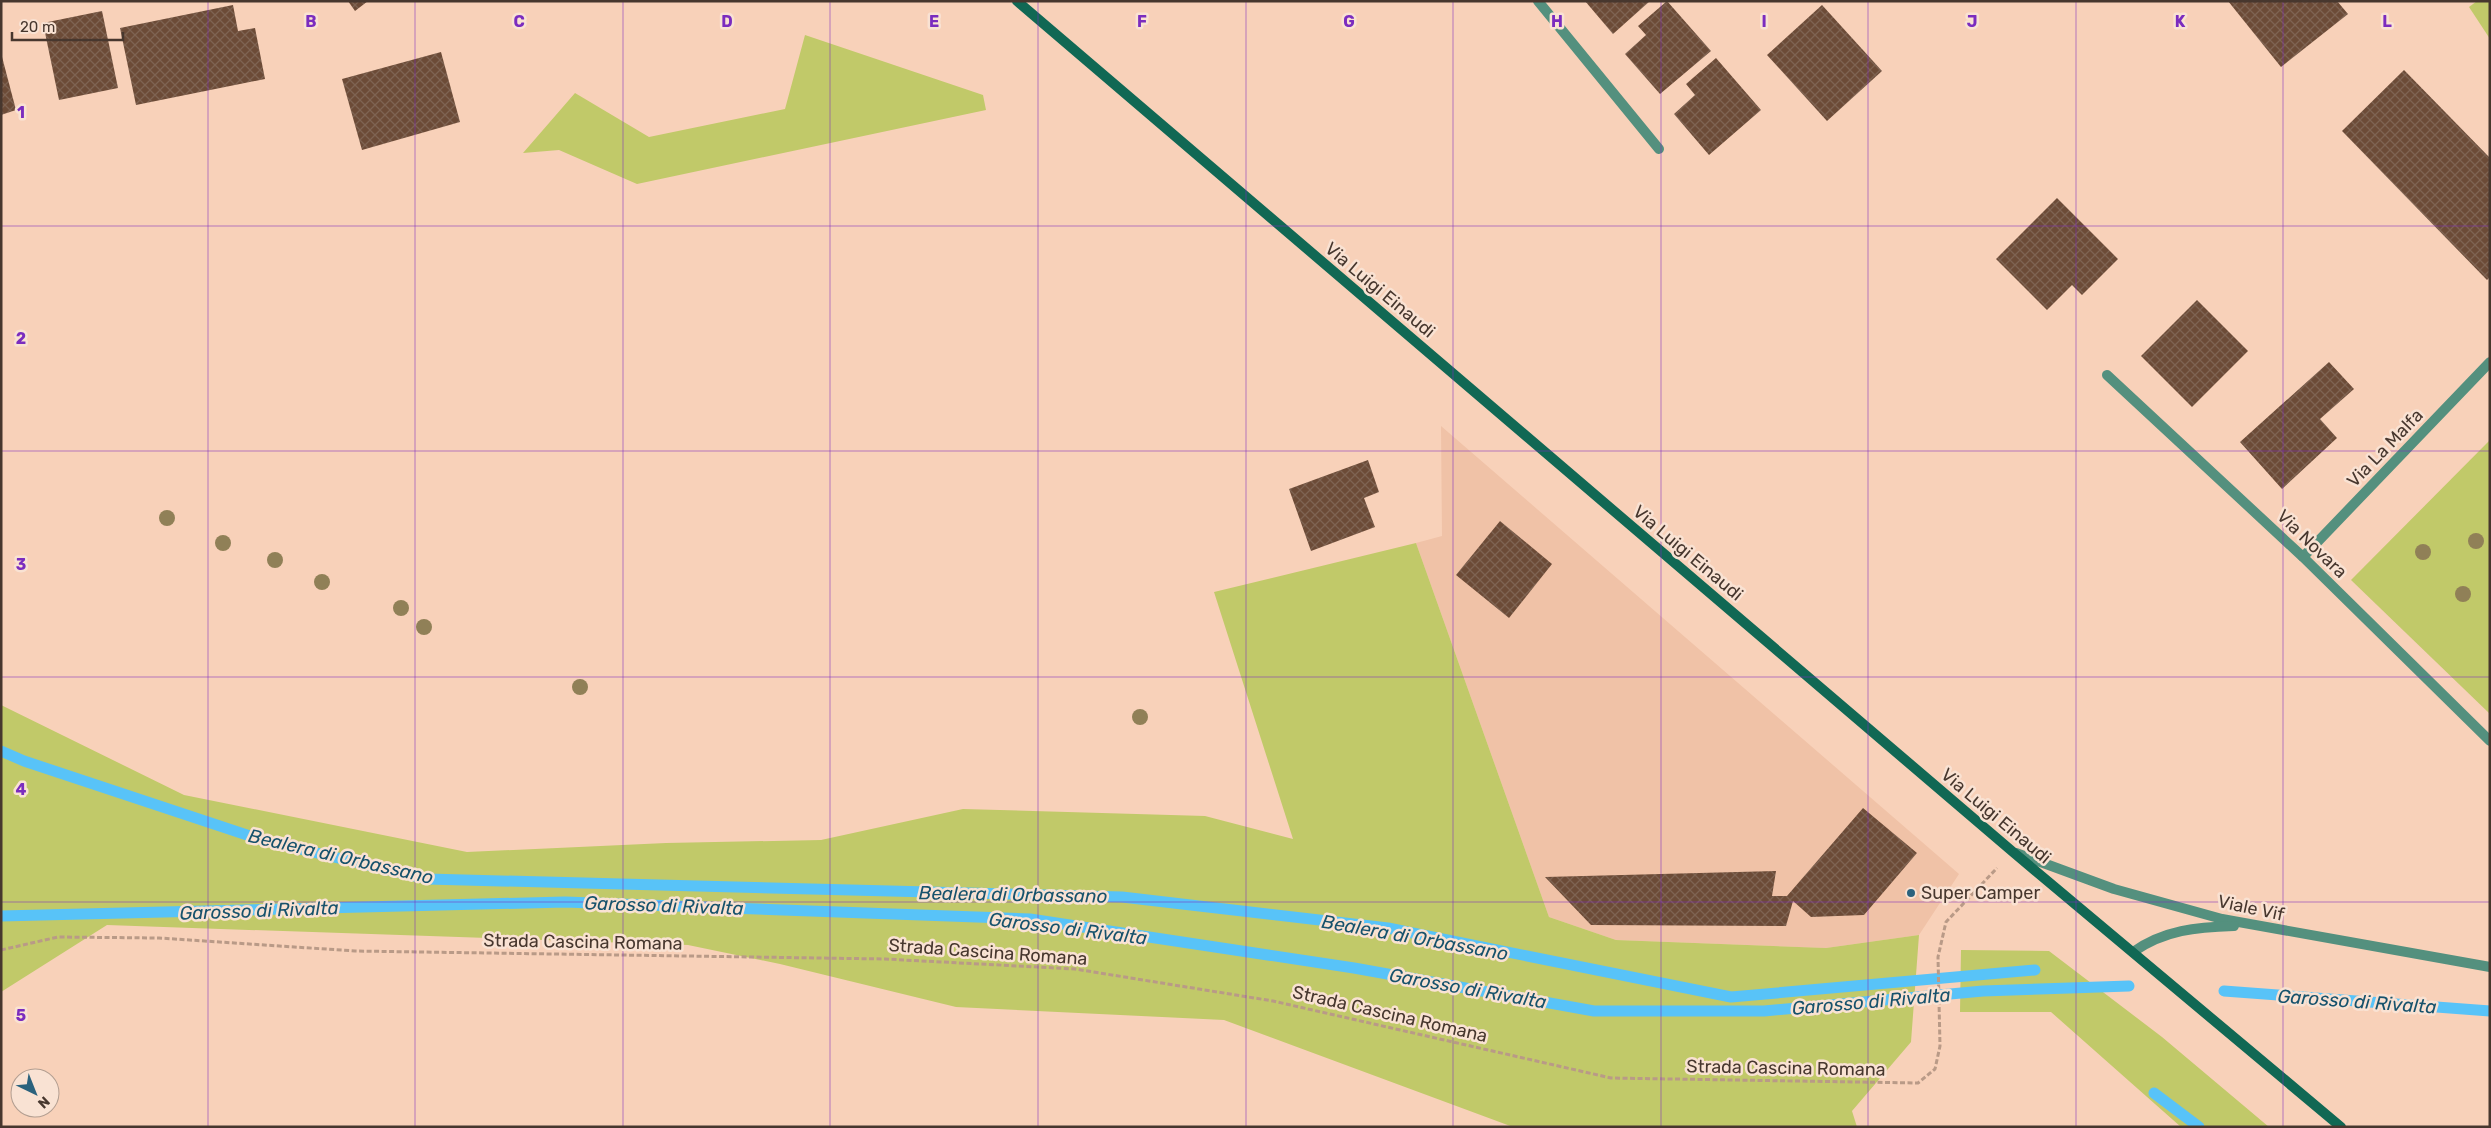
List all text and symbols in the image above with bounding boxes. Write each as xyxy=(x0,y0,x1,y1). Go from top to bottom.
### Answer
scale bar xyxy=(12,10,124,42)
text: B xyxy=(305,12,317,31)
text: C xyxy=(513,12,525,31)
text: D xyxy=(721,12,733,31)
text: E xyxy=(929,12,939,31)
text: F xyxy=(1137,12,1147,31)
text: G xyxy=(1343,12,1355,31)
text: H xyxy=(1551,12,1563,31)
text: I xyxy=(1761,12,1767,31)
text: J xyxy=(1967,12,1977,31)
text: K xyxy=(2175,12,2186,31)
text: L xyxy=(2382,12,2392,31)
text: 20 m xyxy=(20,18,55,36)
text: 1 xyxy=(17,103,25,122)
street label: Via Luigi Einaudi xyxy=(1320,238,1440,342)
text: 2 xyxy=(16,329,26,348)
street label: Via La Malfa xyxy=(2342,404,2428,492)
street label: Via Luigi Einaudi xyxy=(1628,501,1748,605)
street label: Via Novara xyxy=(2272,505,2352,583)
text: 3 xyxy=(16,555,26,574)
street label: Via Luigi Einaudi xyxy=(1936,764,2056,868)
text: 4 xyxy=(16,780,27,799)
water label: Bealera di Orbassano xyxy=(246,824,436,889)
water label: Bealera di Orbassano xyxy=(918,881,1108,908)
place label: Super Camper xyxy=(1921,882,2040,904)
marker: Super Camper xyxy=(1905,887,1917,899)
street label: Viale Vif xyxy=(2216,890,2286,926)
water label: Garosso di Rivalta xyxy=(584,891,744,920)
water label: Garosso di Rivalta xyxy=(179,896,339,925)
water label: Garosso di Rivalta xyxy=(987,907,1148,950)
water label: Bealera di Orbassano xyxy=(1320,910,1510,965)
street label: Strada Cascina Romana xyxy=(483,929,683,955)
street label: Strada Cascina Romana xyxy=(888,934,1088,970)
water label: Garosso di Rivalta xyxy=(1387,963,1548,1014)
street label: Strada Cascina Romana xyxy=(1290,981,1490,1047)
water label: Garosso di Rivalta xyxy=(1791,983,1951,1020)
water label: Garosso di Rivalta xyxy=(2277,984,2437,1019)
text: 5 xyxy=(16,1006,26,1025)
street label: Strada Cascina Romana xyxy=(1686,1055,1886,1081)
north arrow xyxy=(10,1068,60,1118)
text: N xyxy=(34,1092,53,1112)

